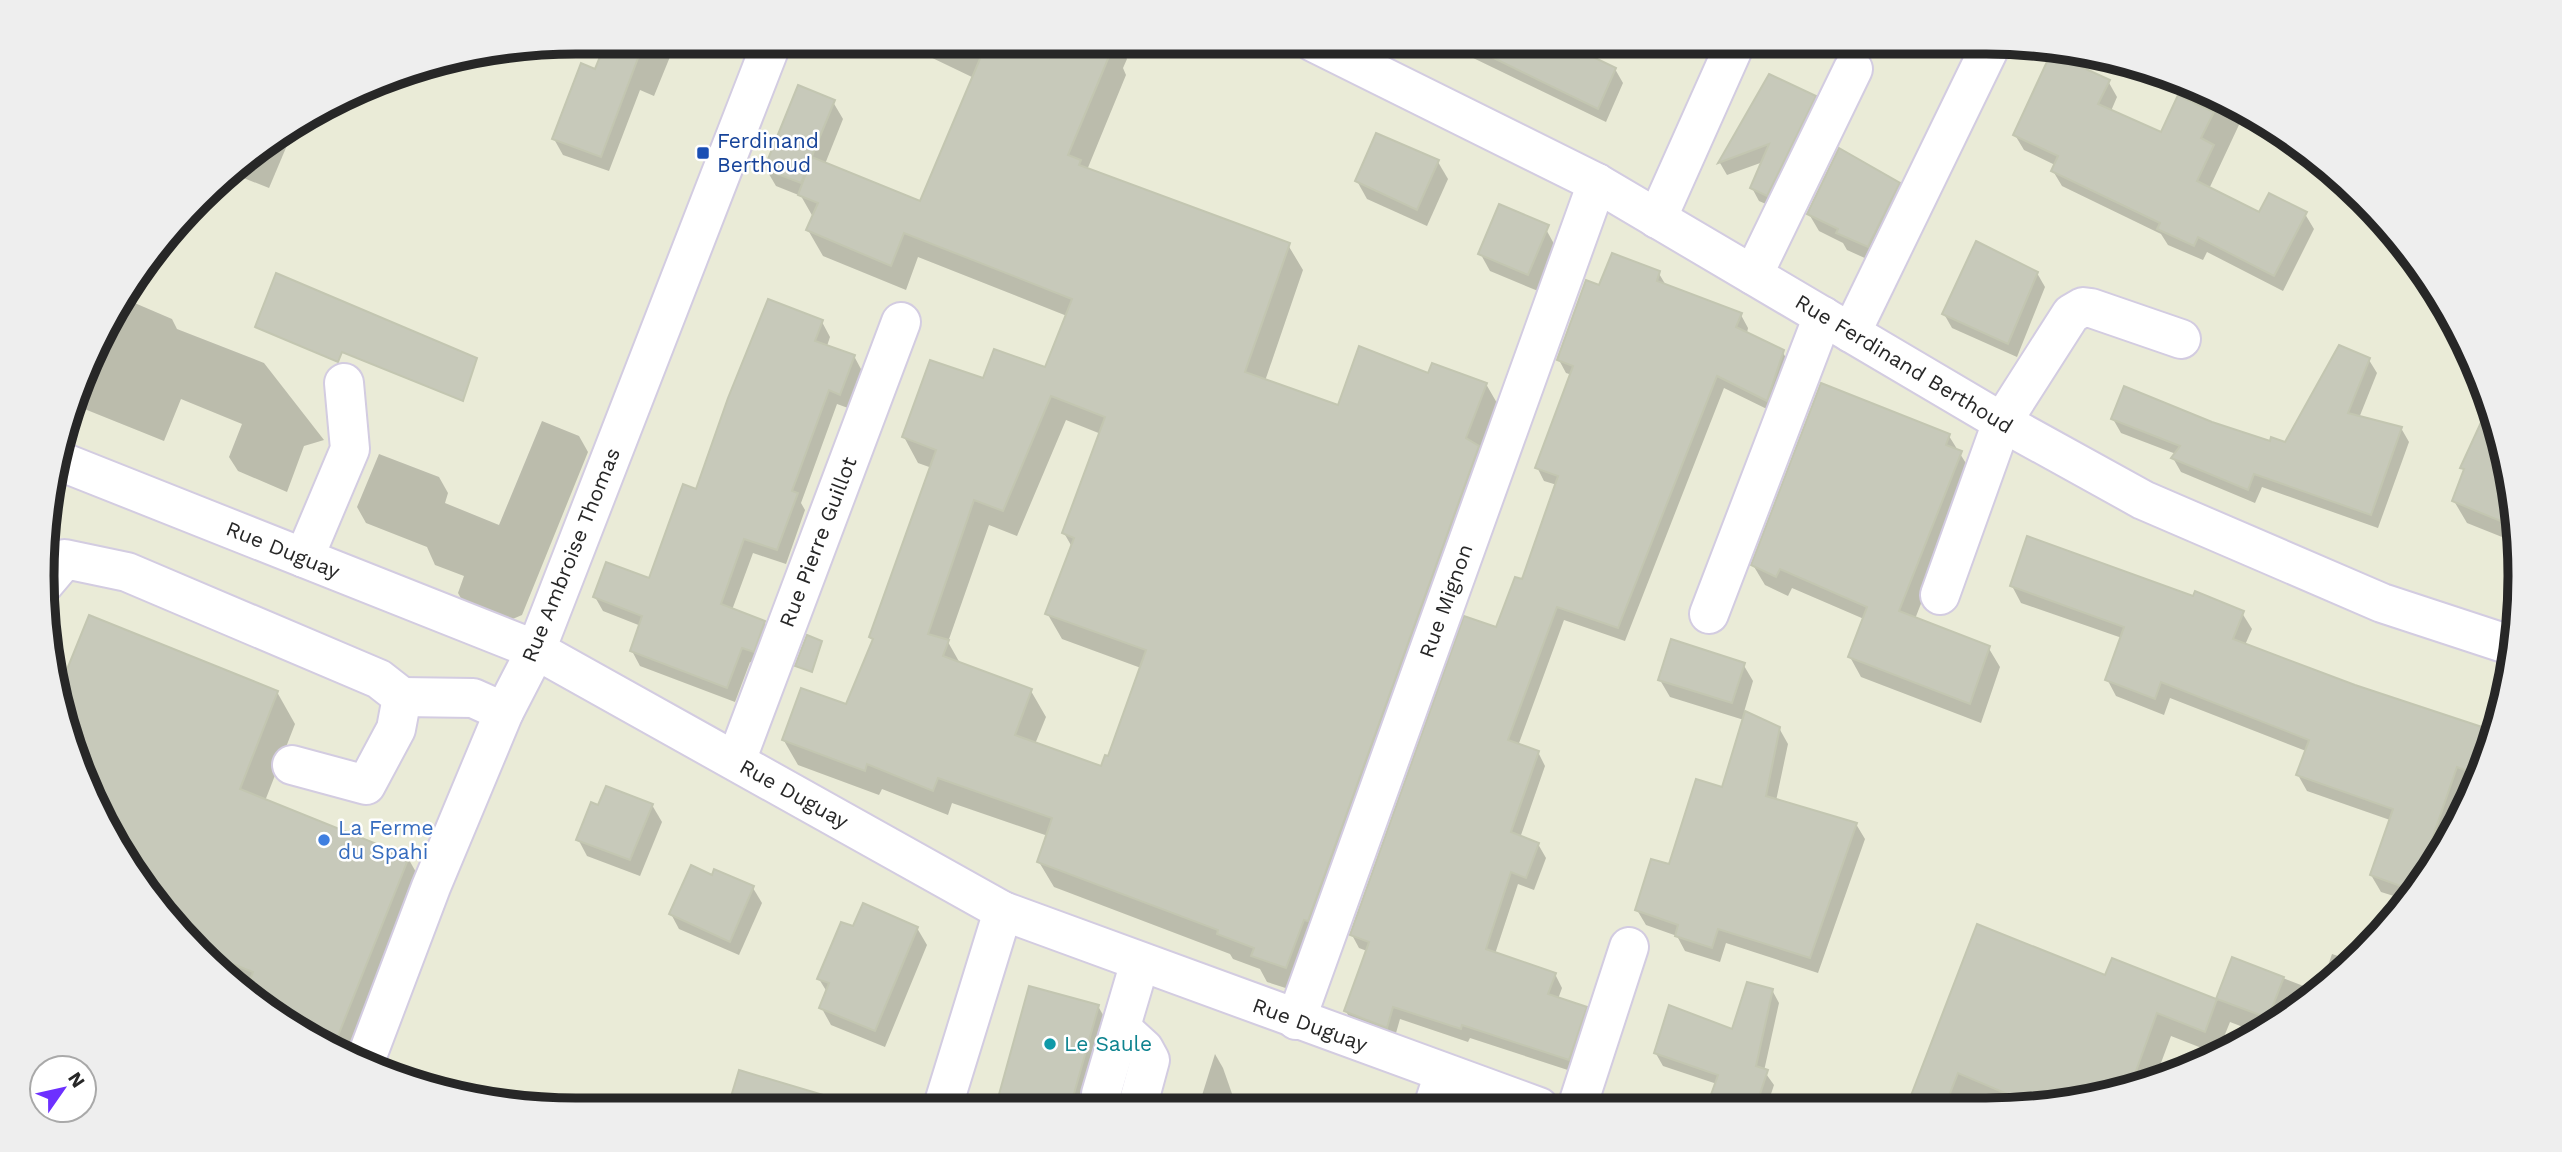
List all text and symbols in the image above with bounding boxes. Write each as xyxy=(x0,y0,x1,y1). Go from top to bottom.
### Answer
place label: Ferdinand Berthoud xyxy=(717,128,819,177)
marker: Ferdinand Berthoud xyxy=(695,145,711,161)
street label: Rue Ferdinand Berthoud xyxy=(1791,289,2018,438)
street label: Rue Ambroise Thomas xyxy=(516,444,625,666)
street label: Rue Pierre Guillot xyxy=(774,453,862,630)
street label: Rue Duguay xyxy=(223,515,344,584)
street label: Rue Mignon xyxy=(1413,541,1478,661)
street label: Rue Duguay xyxy=(736,753,853,834)
place label: La Ferme du Spahi xyxy=(338,815,434,864)
marker: La Ferme du Spahi xyxy=(316,832,332,848)
street label: Rue Duguay xyxy=(1249,992,1371,1057)
place label: Le Saule xyxy=(1064,1031,1152,1056)
marker: Le Saule xyxy=(1042,1036,1058,1052)
north arrow xyxy=(28,1054,98,1124)
text: N xyxy=(63,1068,90,1092)

